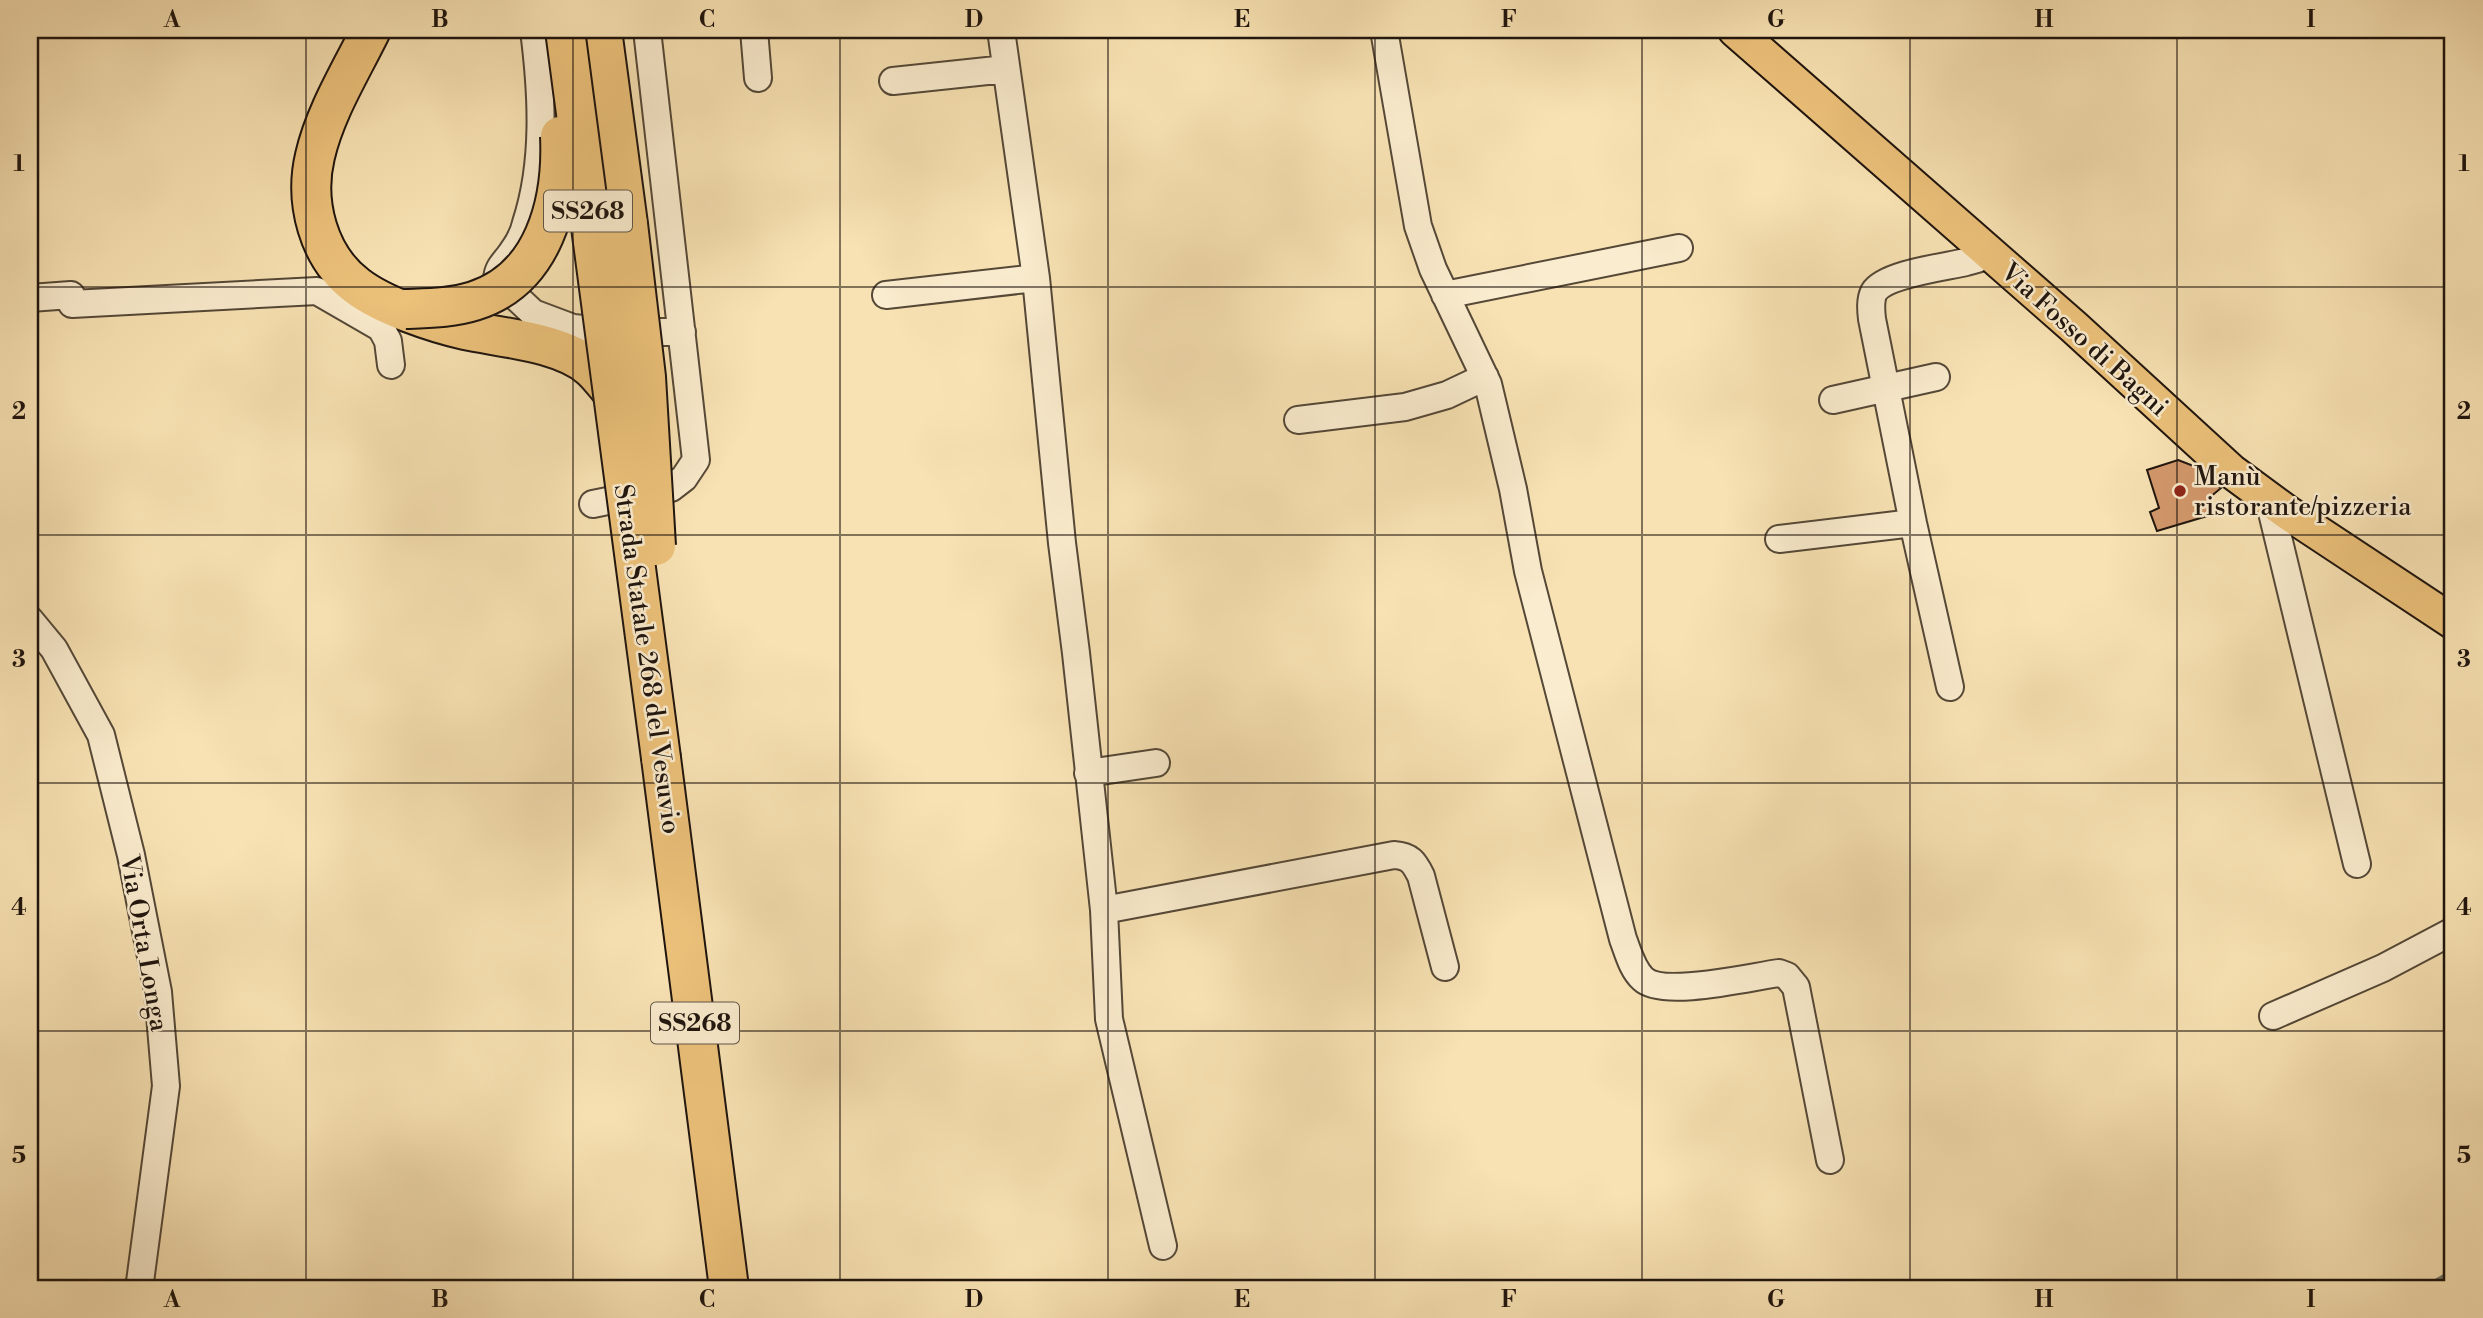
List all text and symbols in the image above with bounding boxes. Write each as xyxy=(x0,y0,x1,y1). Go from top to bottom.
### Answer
text: A xyxy=(163,6,181,34)
text: B xyxy=(431,6,449,34)
text: C xyxy=(699,6,715,34)
text: D xyxy=(965,6,983,34)
text: E xyxy=(1234,6,1250,34)
text: F xyxy=(1501,6,1517,34)
text: G xyxy=(1767,6,1785,34)
text: H xyxy=(2035,6,2054,34)
text: I xyxy=(2307,6,2316,34)
text: 1 xyxy=(13,150,25,178)
text: 1 xyxy=(2458,150,2470,178)
road number: SS268 xyxy=(544,190,632,232)
street label: Via Fosso di Bagni xyxy=(1993,255,2175,423)
text: 2 xyxy=(12,398,26,426)
text: 2 xyxy=(2457,398,2471,426)
place label: Manù ristorante/pizzeria xyxy=(2194,461,2412,523)
street label: Strada Statale 268 del Vesuvio xyxy=(607,482,687,836)
marker: Manù ristorante/pizzeria xyxy=(2172,483,2188,499)
text: 3 xyxy=(12,646,26,674)
text: 3 xyxy=(2457,646,2471,674)
street label: Via Orta Longa xyxy=(113,851,175,1035)
text: 4 xyxy=(11,894,27,922)
text: 4 xyxy=(2456,894,2472,922)
road number: SS268 xyxy=(651,1002,739,1044)
text: 5 xyxy=(12,1142,26,1170)
text: 5 xyxy=(2457,1142,2471,1170)
text: A xyxy=(163,1286,181,1314)
text: B xyxy=(431,1286,449,1314)
text: C xyxy=(699,1286,715,1314)
text: D xyxy=(965,1286,983,1314)
text: E xyxy=(1234,1286,1250,1314)
text: F xyxy=(1501,1286,1517,1314)
text: G xyxy=(1767,1286,1785,1314)
text: H xyxy=(2035,1286,2054,1314)
text: I xyxy=(2307,1286,2316,1314)

